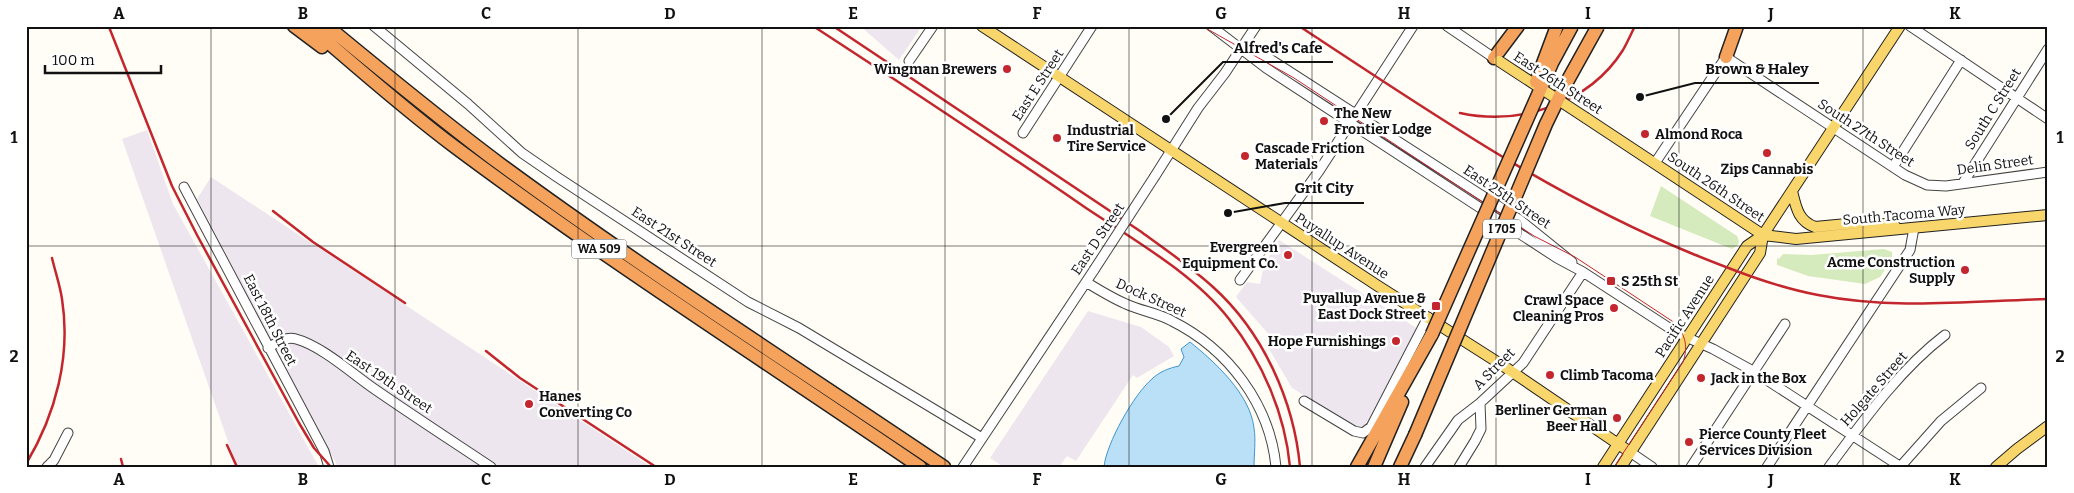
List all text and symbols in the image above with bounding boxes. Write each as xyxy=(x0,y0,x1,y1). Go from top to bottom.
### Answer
text: A xyxy=(113,4,125,23)
text: B xyxy=(298,4,308,23)
text: C xyxy=(481,4,491,23)
text: D xyxy=(664,4,676,23)
text: E xyxy=(848,4,858,23)
text: F xyxy=(1033,4,1042,23)
text: G xyxy=(1215,4,1227,23)
text: H xyxy=(1398,4,1411,23)
text: I xyxy=(1585,4,1591,23)
text: J xyxy=(1767,4,1774,23)
text: K xyxy=(1949,4,1961,23)
callout: Alfred's Cafe xyxy=(1223,32,1333,62)
text: Alfred's Cafe xyxy=(1233,39,1323,57)
scale bar xyxy=(45,42,161,74)
street label: East E Street xyxy=(1009,46,1067,124)
street label: East 26th Street xyxy=(1510,48,1606,118)
text: 100 m xyxy=(52,51,95,69)
callout: Brown & Haley xyxy=(1695,53,1819,83)
text: Brown & Haley xyxy=(1705,60,1809,78)
place label: Wingman Brewers xyxy=(874,61,997,78)
marker: Wingman Brewers xyxy=(1001,63,1013,75)
street label: South C Street xyxy=(1961,65,2025,153)
street label: South 27th Street xyxy=(1814,95,1918,171)
place label: The New Frontier Lodge xyxy=(1334,105,1432,138)
marker: The New Frontier Lodge xyxy=(1318,115,1330,127)
place label: Industrial Tire Service xyxy=(1067,122,1146,155)
place label: Almond Roca xyxy=(1655,126,1743,143)
text: 1 xyxy=(11,128,18,147)
marker: Almond Roca xyxy=(1639,128,1651,140)
text: 1 xyxy=(2057,128,2064,147)
marker: Industrial Tire Service xyxy=(1051,132,1063,144)
place label: Cascade Friction Materials xyxy=(1255,140,1365,173)
marker: Zips Cannabis xyxy=(1761,147,1773,159)
street label: South 26th Street xyxy=(1664,148,1768,226)
marker: Cascade Friction Materials xyxy=(1239,150,1251,162)
street label: Delin Street xyxy=(1956,151,2034,179)
place label: Zips Cannabis xyxy=(1721,161,1814,178)
street label: East 25th Street xyxy=(1460,162,1554,232)
callout: Grit City xyxy=(1285,173,1364,203)
text: Grit City xyxy=(1294,179,1354,197)
street label: East D Street xyxy=(1068,200,1128,278)
street label: South Tacoma Way xyxy=(1842,201,1967,229)
street label: East 21st Street xyxy=(628,203,720,271)
street label: Puyallup Avenue xyxy=(1292,209,1392,283)
road number: I 705 xyxy=(1483,220,1521,238)
place label: Evergreen Equipment Co. xyxy=(1182,239,1278,272)
road number: WA 509 xyxy=(572,240,626,258)
marker: Evergreen Equipment Co. xyxy=(1282,249,1294,261)
place label: Acme Construction Supply xyxy=(1827,254,1955,287)
marker: Acme Construction Supply xyxy=(1959,264,1971,276)
street label: East 18th Street xyxy=(240,271,300,369)
street label: Pacific Avenue xyxy=(1652,271,1718,361)
place label: S 25th St xyxy=(1621,273,1679,290)
street label: Dock Street xyxy=(1113,275,1189,321)
marker: S 25th St xyxy=(1605,275,1617,287)
place label: Puyallup Avenue & East Dock Street xyxy=(1303,290,1427,323)
place label: Crawl Space Cleaning Pros xyxy=(1513,292,1604,325)
marker: Puyallup Avenue & East Dock Street xyxy=(1430,300,1442,312)
marker: Crawl Space Cleaning Pros xyxy=(1608,302,1620,314)
place label: Hope Furnishings xyxy=(1268,333,1386,350)
marker: Hope Furnishings xyxy=(1390,335,1402,347)
street label: A Street xyxy=(1470,345,1518,393)
text: 2 xyxy=(9,347,19,366)
street label: East 19th Street xyxy=(343,347,435,417)
text: 2 xyxy=(2055,347,2065,366)
street label: Holgate Street xyxy=(1837,348,1911,430)
place label: Climb Tacoma xyxy=(1560,367,1654,384)
marker: Climb Tacoma xyxy=(1544,369,1556,381)
place label: Jack in the Box xyxy=(1710,370,1806,387)
marker: Jack in the Box xyxy=(1695,372,1707,384)
place label: Hanes Converting Co xyxy=(539,388,632,421)
marker: Hanes Converting Co xyxy=(523,398,535,410)
place label: Berliner German Beer Hall xyxy=(1495,402,1608,435)
marker: Berliner German Beer Hall xyxy=(1611,412,1623,424)
place label: Pierce County Fleet Services Division xyxy=(1699,426,1827,459)
marker: Pierce County Fleet Services Division xyxy=(1683,436,1695,448)
text: A xyxy=(113,470,125,489)
text: B xyxy=(298,470,308,489)
text: C xyxy=(481,470,491,489)
text: D xyxy=(664,470,676,489)
text: E xyxy=(848,470,858,489)
text: F xyxy=(1033,470,1042,489)
text: G xyxy=(1215,470,1227,489)
text: H xyxy=(1398,470,1411,489)
text: I xyxy=(1585,470,1591,489)
text: J xyxy=(1767,470,1774,489)
text: K xyxy=(1949,470,1961,489)

